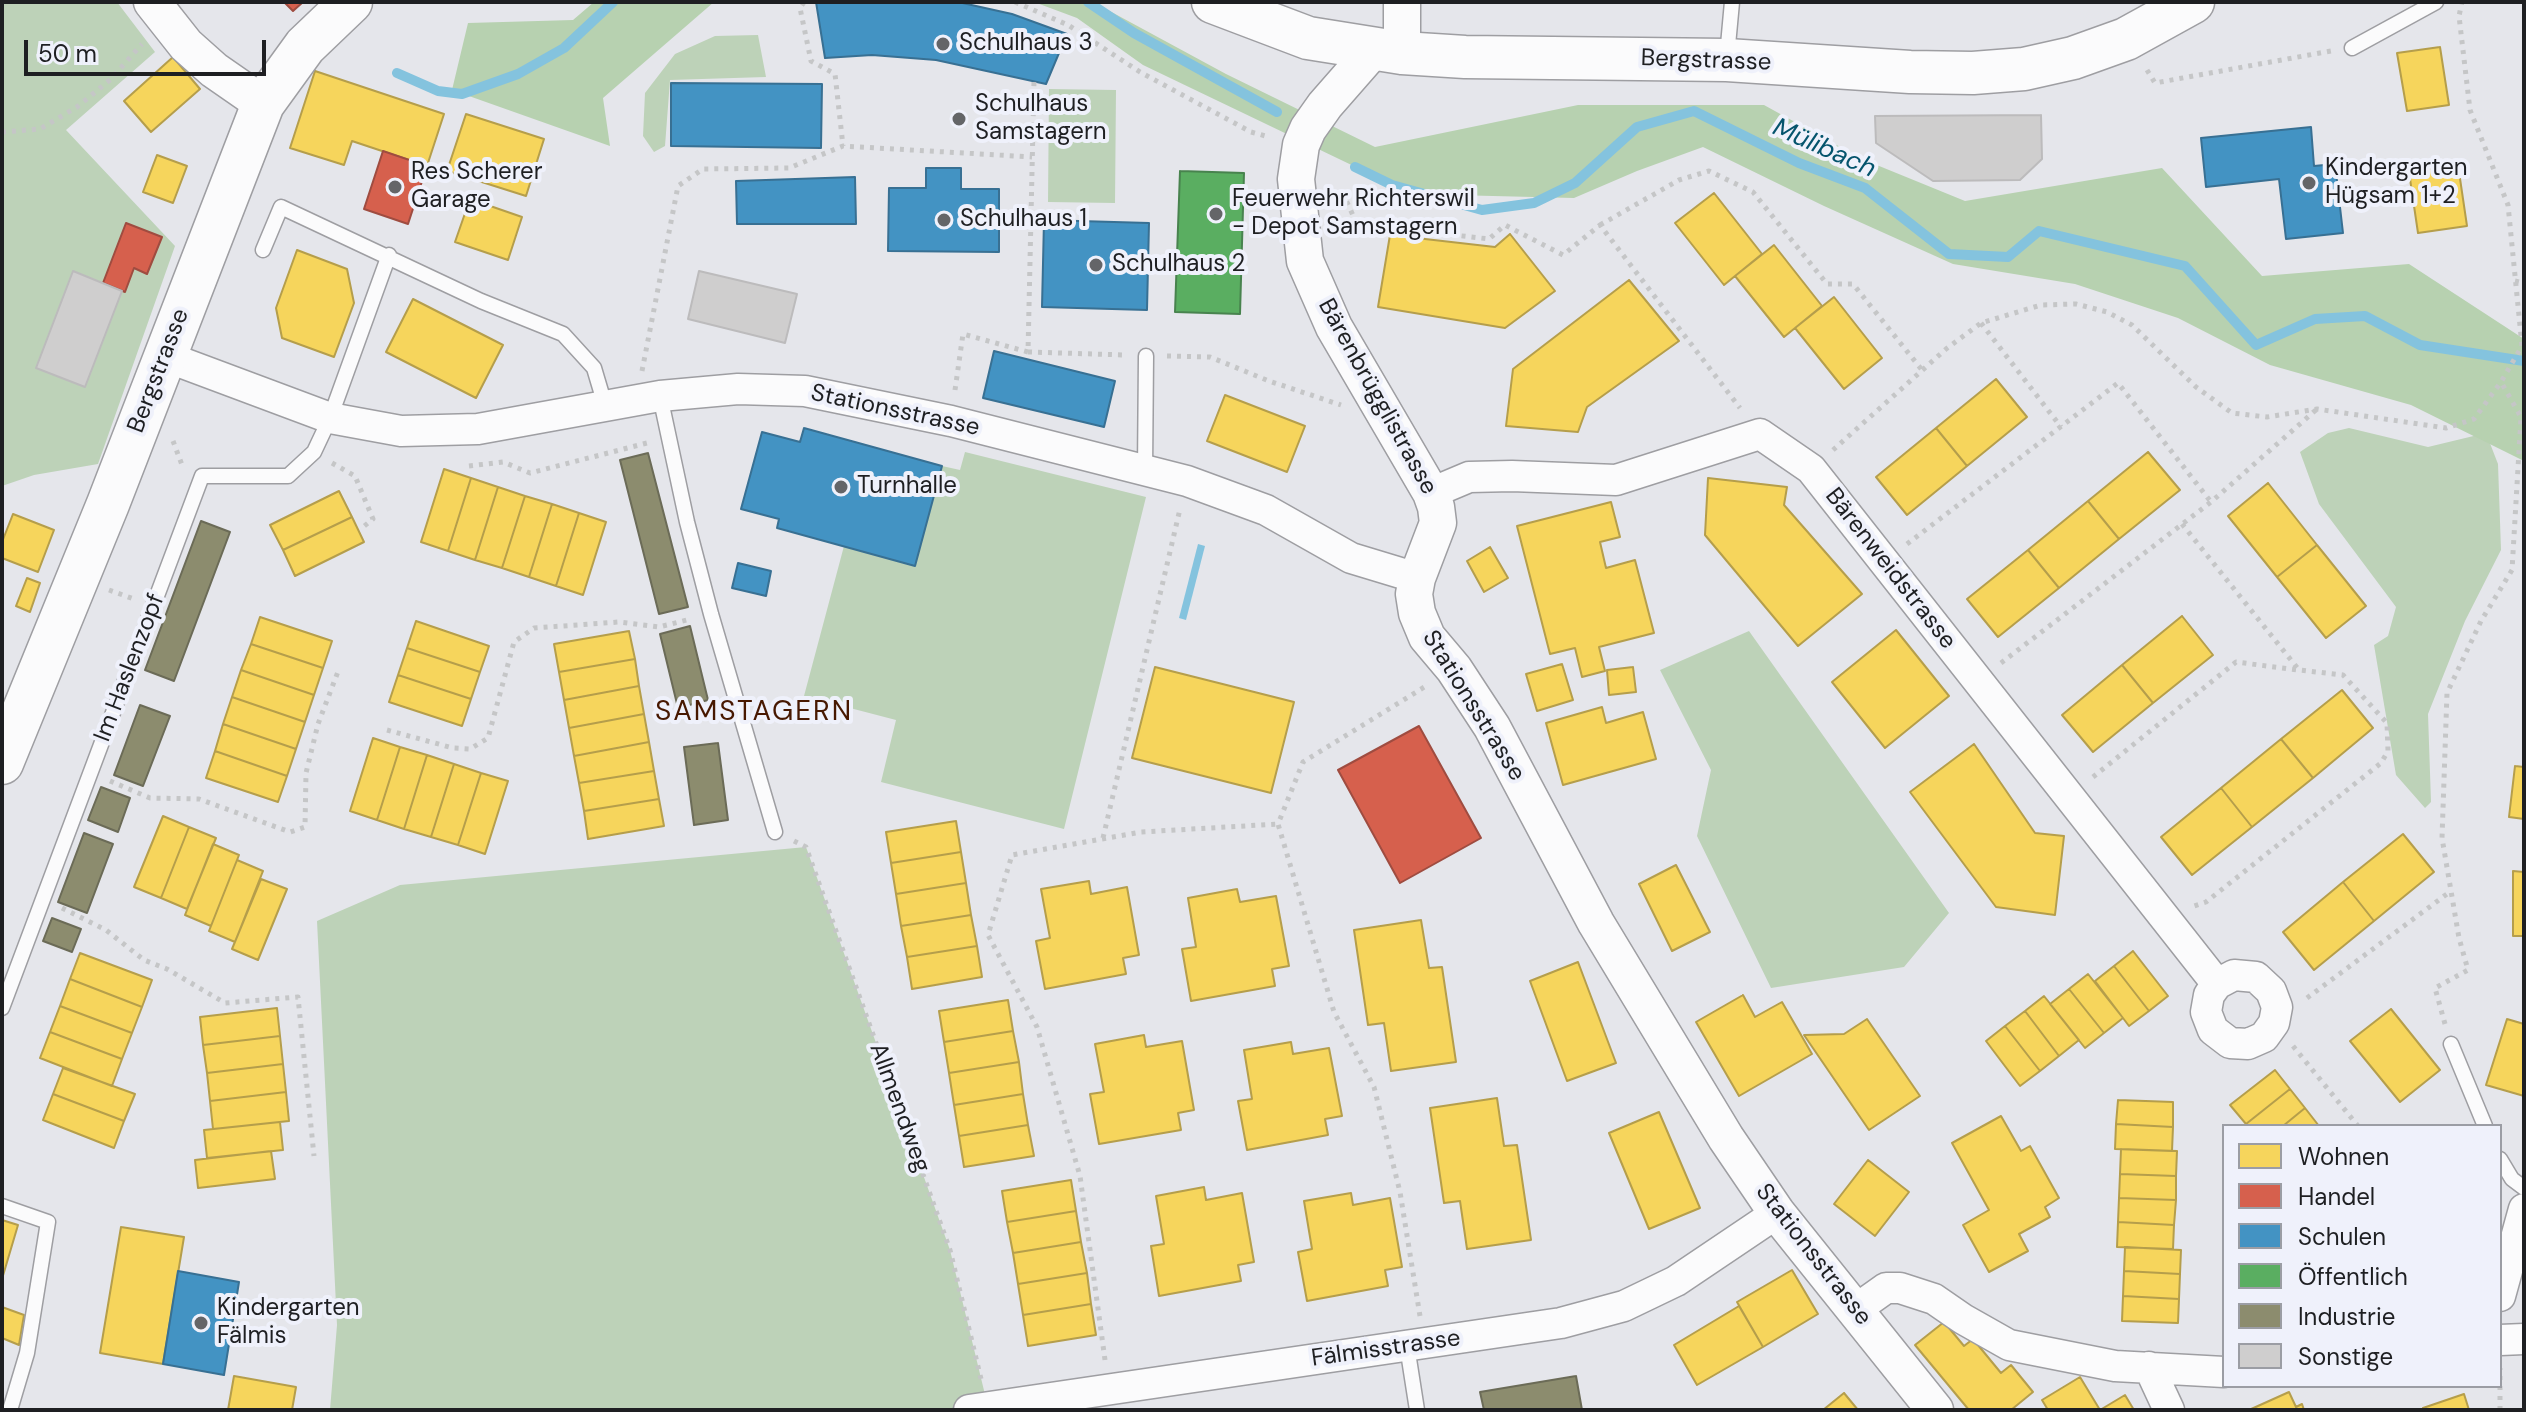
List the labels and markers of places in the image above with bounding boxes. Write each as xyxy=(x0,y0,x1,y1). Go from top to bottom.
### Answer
place label: Schulhaus 3 xyxy=(959,30,1093,58)
marker: Schulhaus 3 xyxy=(934,35,952,53)
place label: Schulhaus Samstagern xyxy=(975,91,1107,147)
marker: Schulhaus Samstagern xyxy=(950,110,968,128)
place label: Kindergarten Hügsam 1+2 xyxy=(2325,155,2468,211)
place label: Res Scherer Garage xyxy=(411,159,543,215)
marker: Kindergarten Hügsam 1+2 xyxy=(2300,174,2318,192)
marker: Res Scherer Garage xyxy=(386,178,404,196)
place label: Feuerwehr Richterswil - Depot Samstagern xyxy=(1232,186,1475,242)
marker: Feuerwehr Richterswil - Depot Samstagern xyxy=(1207,205,1225,223)
place label: Schulhaus 1 xyxy=(960,206,1087,234)
marker: Schulhaus 1 xyxy=(935,211,953,229)
place label: Schulhaus 2 xyxy=(1112,251,1245,279)
marker: Schulhaus 2 xyxy=(1087,256,1105,274)
place label: Turnhalle xyxy=(857,473,957,501)
marker: Turnhalle xyxy=(832,478,850,496)
place label: Kindergarten Fälmis xyxy=(217,1295,360,1351)
marker: Kindergarten Fälmis xyxy=(192,1314,210,1332)

